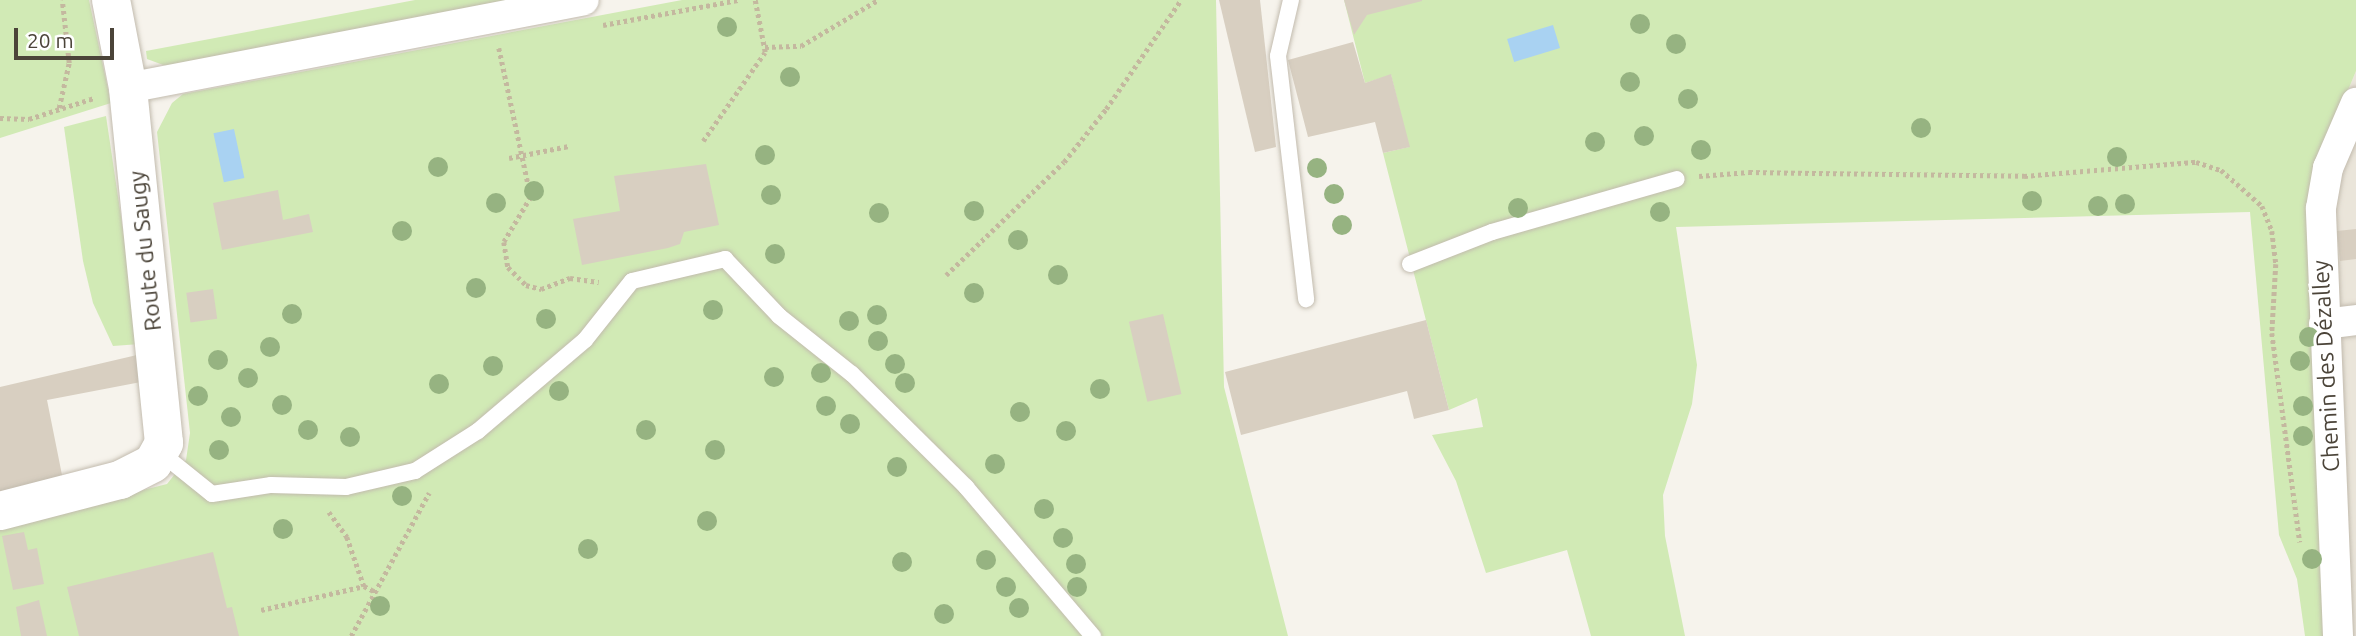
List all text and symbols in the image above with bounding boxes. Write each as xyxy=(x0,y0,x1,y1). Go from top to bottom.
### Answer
scale bar xyxy=(18,14,117,58)
text: 20 m xyxy=(27,28,74,52)
street label: Route du Saugy xyxy=(123,170,167,332)
street label: Chemin des Dézalley xyxy=(2307,259,2345,473)

